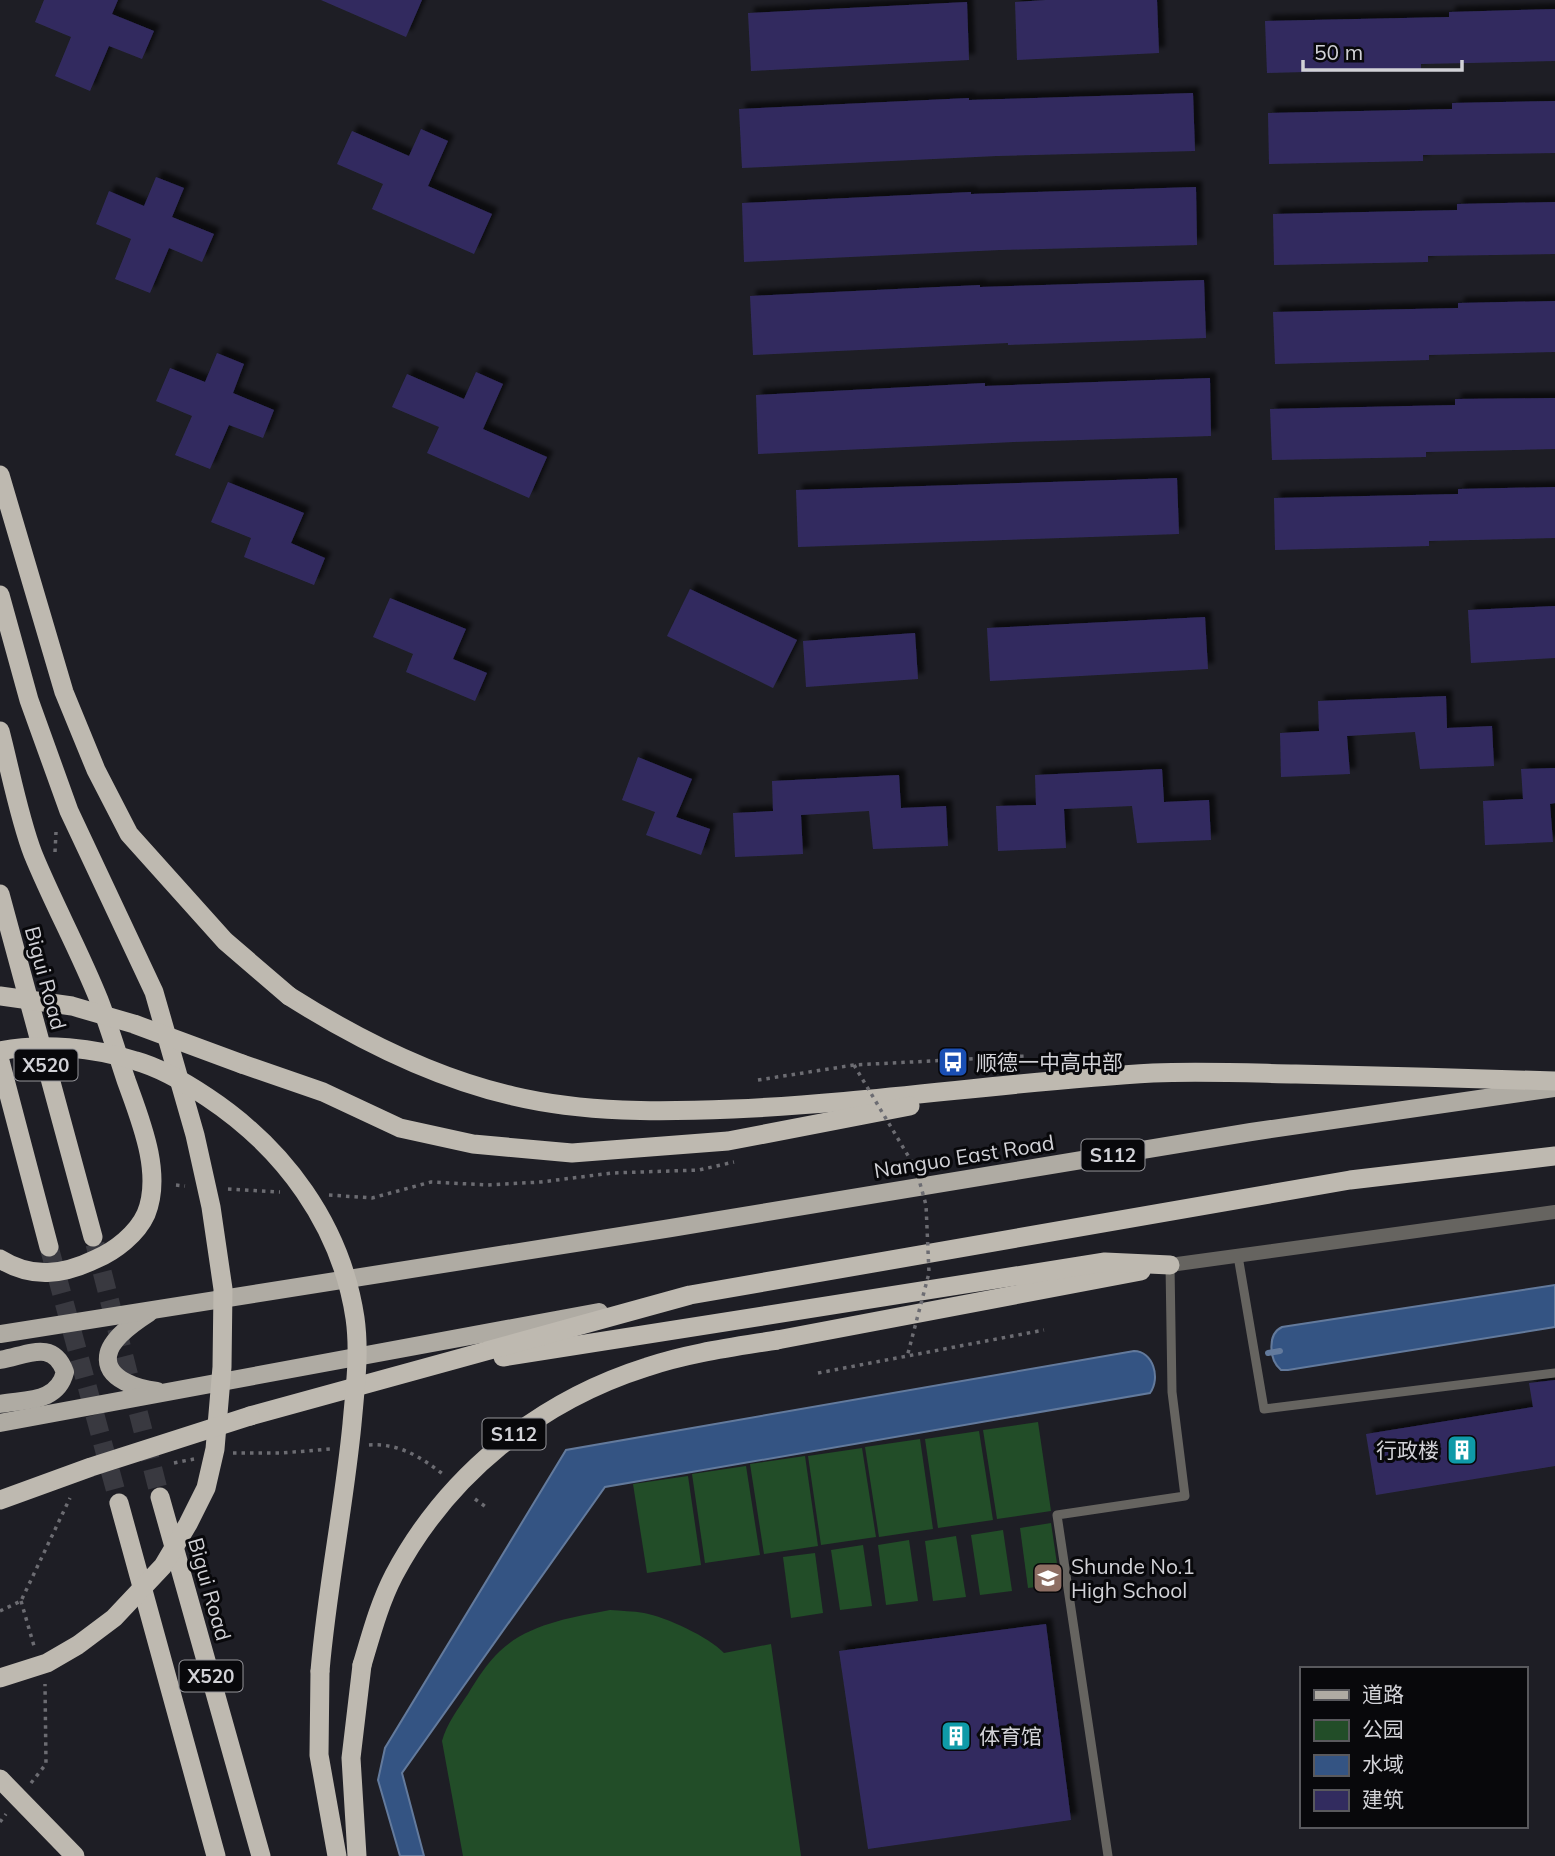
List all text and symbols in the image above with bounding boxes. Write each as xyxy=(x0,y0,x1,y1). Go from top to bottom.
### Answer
scale bar xyxy=(1303,28,1462,72)
text: 50 m xyxy=(1314,39,1363,65)
street label: Bigui Road xyxy=(20,923,72,1033)
bus stop icon: 顺德一中高中部 xyxy=(936,1045,970,1079)
place label: 顺德一中高中部 xyxy=(976,1049,1123,1075)
road number: X520 xyxy=(14,1050,78,1080)
street label: Nanguo East Road xyxy=(872,1129,1056,1183)
road number: S112 xyxy=(1082,1140,1144,1170)
road number: S112 xyxy=(482,1418,546,1450)
building icon: 行政楼 xyxy=(1445,1433,1479,1467)
place label: 行政楼 xyxy=(1376,1437,1439,1463)
street label: Bigui Road xyxy=(183,1534,237,1644)
place label: Shunde No.1 High School xyxy=(1071,1553,1195,1603)
school or university icon: Shunde No.1 High School xyxy=(1031,1561,1065,1595)
road number: X520 xyxy=(180,1660,242,1692)
legend xyxy=(1300,1667,1527,1828)
text: 道路 xyxy=(1362,1681,1404,1707)
text: 公园 xyxy=(1362,1716,1404,1742)
building icon: 体育馆 xyxy=(939,1719,973,1753)
place label: 体育馆 xyxy=(979,1723,1042,1749)
text: 水域 xyxy=(1362,1751,1404,1777)
text: 建筑 xyxy=(1362,1786,1404,1812)

